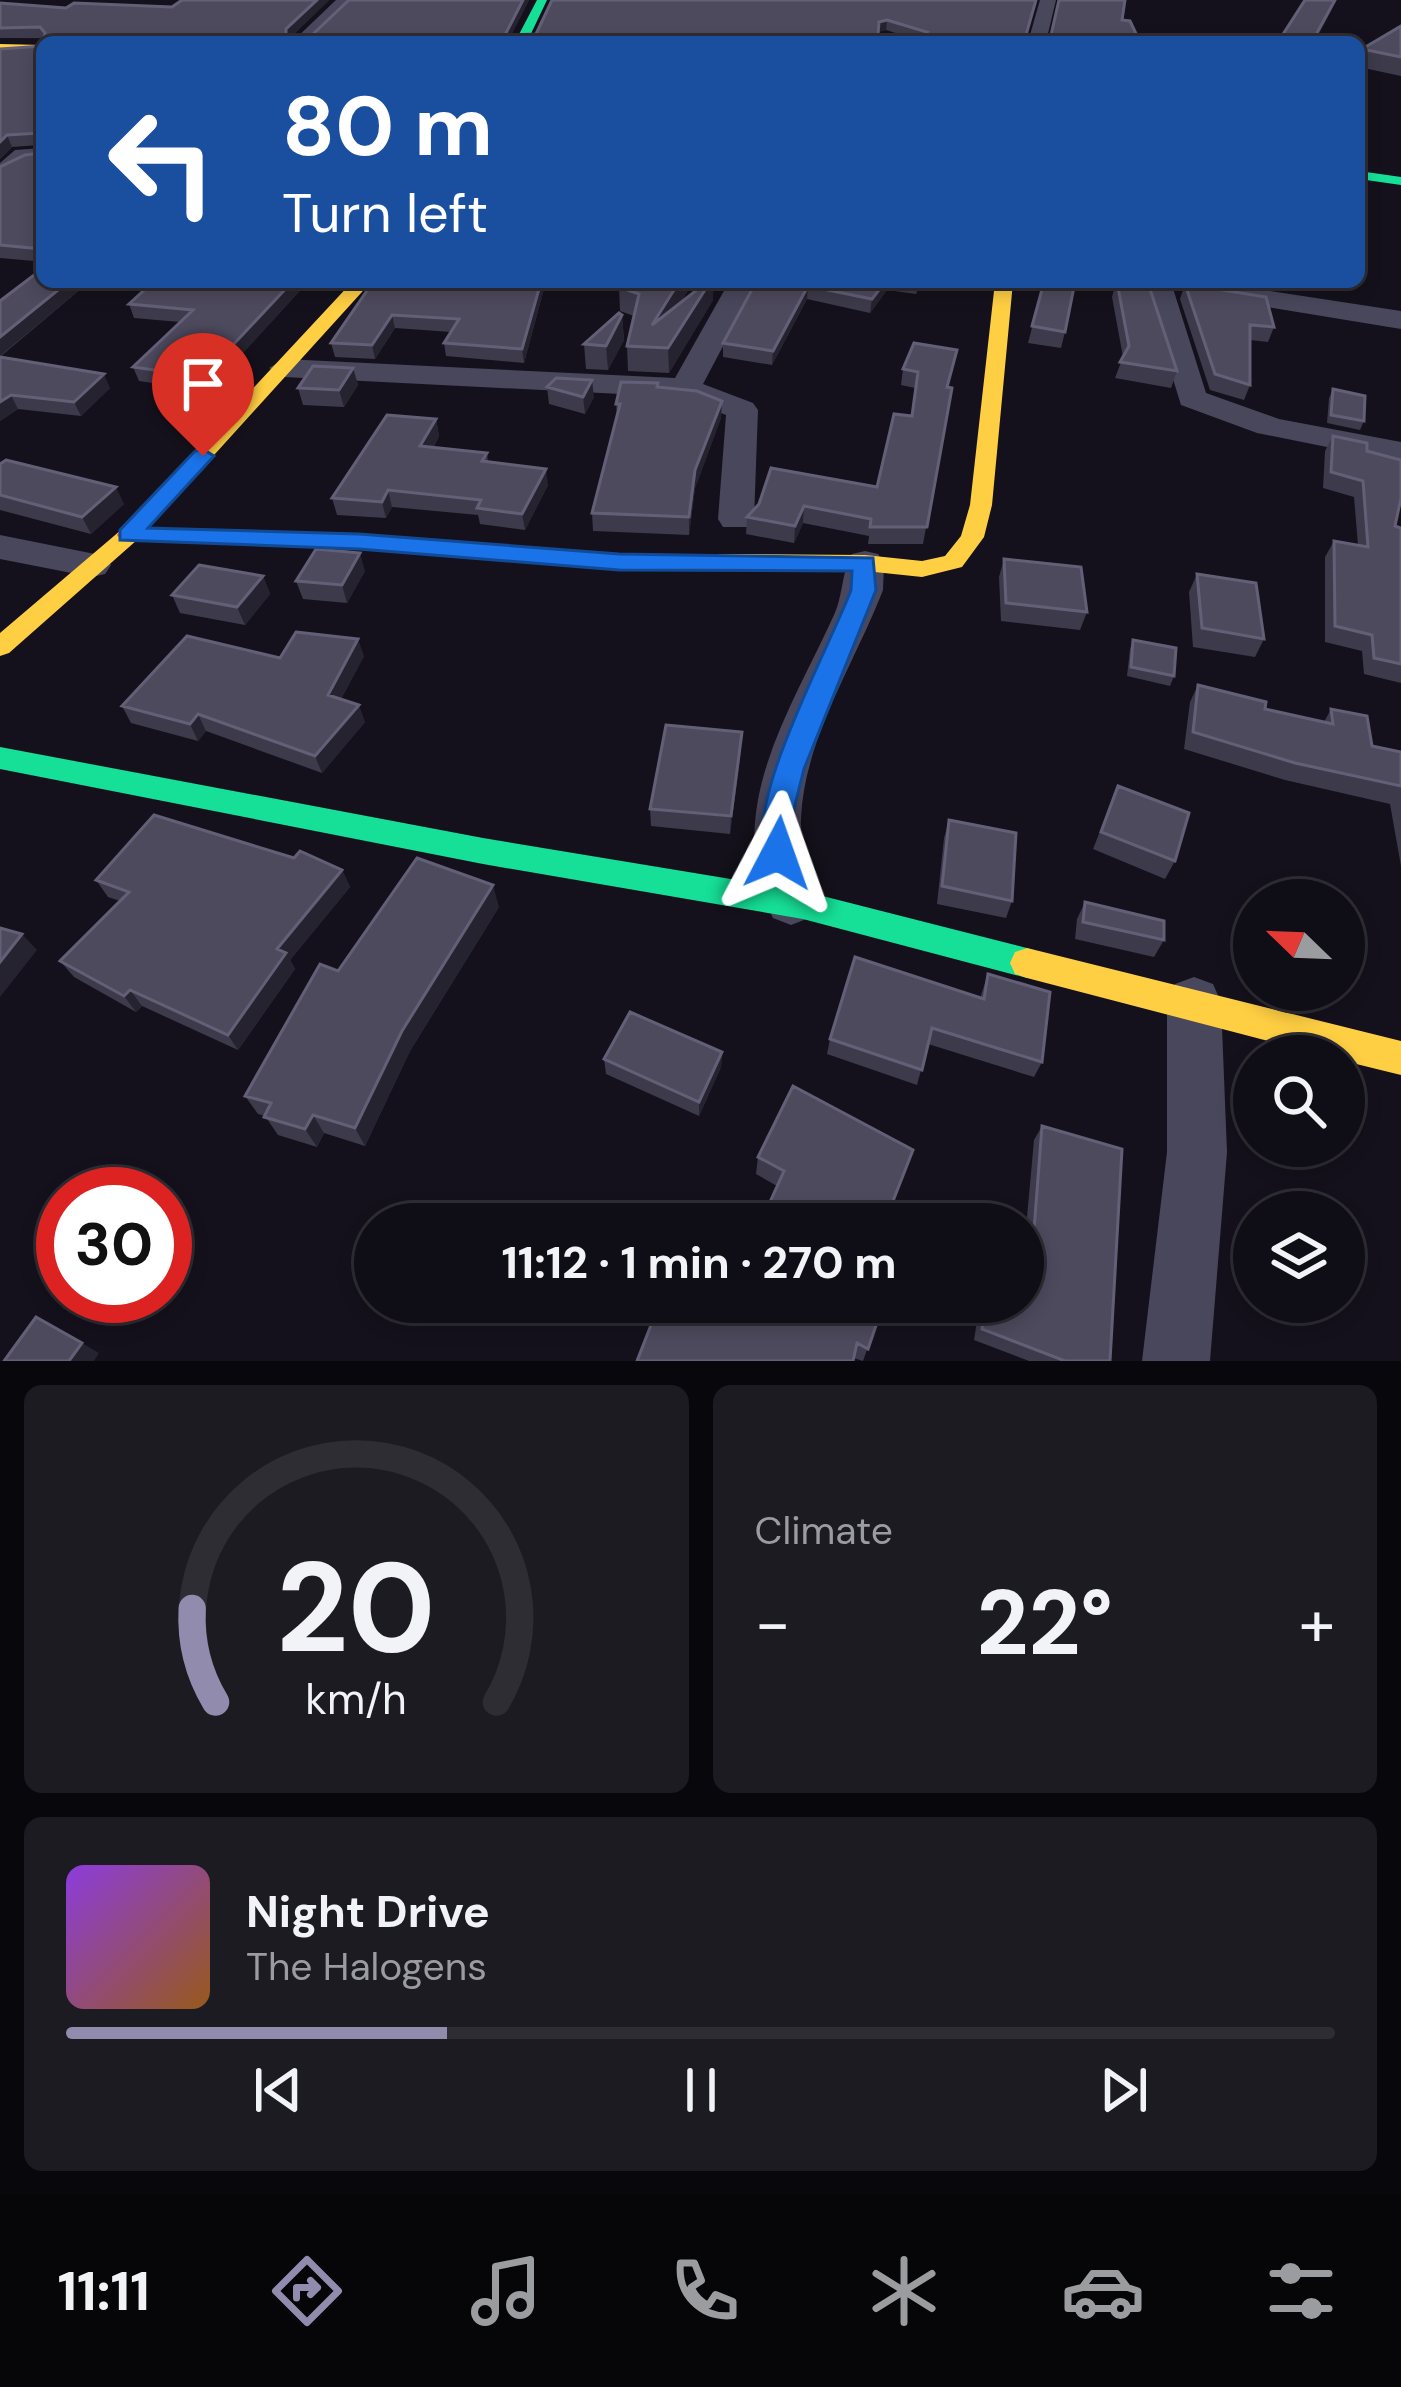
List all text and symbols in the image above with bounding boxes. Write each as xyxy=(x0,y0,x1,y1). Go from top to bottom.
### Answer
text: 80 m xyxy=(282,72,493,181)
icon: left xyxy=(84,84,240,240)
text: Turn left xyxy=(282,178,488,249)
pin xyxy=(152,333,254,456)
icon: arrive xyxy=(170,351,236,417)
position arrow xyxy=(715,790,841,916)
north arrow xyxy=(1233,879,1365,1011)
map controls xyxy=(1233,879,1365,1323)
button: search xyxy=(1233,1035,1365,1167)
speed limit sign: 30 xyxy=(36,1167,192,1323)
button: layers xyxy=(1233,1191,1365,1323)
text: 11:12 · 1 min · 270 m xyxy=(501,1233,897,1292)
text: Climate xyxy=(755,1505,893,1556)
text: 20 xyxy=(277,1527,436,1690)
text: 22° xyxy=(976,1565,1113,1682)
text: − xyxy=(755,1581,791,1666)
text: + xyxy=(1299,1581,1335,1666)
text: km/h xyxy=(306,1671,407,1727)
text: Night Drive xyxy=(246,1882,490,1941)
text: The Halogens xyxy=(246,1941,487,1992)
icon: previous xyxy=(245,2057,311,2123)
icon: pause xyxy=(668,2057,734,2123)
icon: next xyxy=(1091,2057,1157,2123)
icon: directions xyxy=(265,2249,349,2333)
icon: music xyxy=(464,2249,548,2333)
icon: phone xyxy=(663,2249,747,2333)
icon: climate xyxy=(862,2249,946,2333)
icon: car xyxy=(1061,2249,1145,2333)
icon: filters xyxy=(1259,2249,1343,2333)
text: 11:11 xyxy=(57,2256,150,2327)

